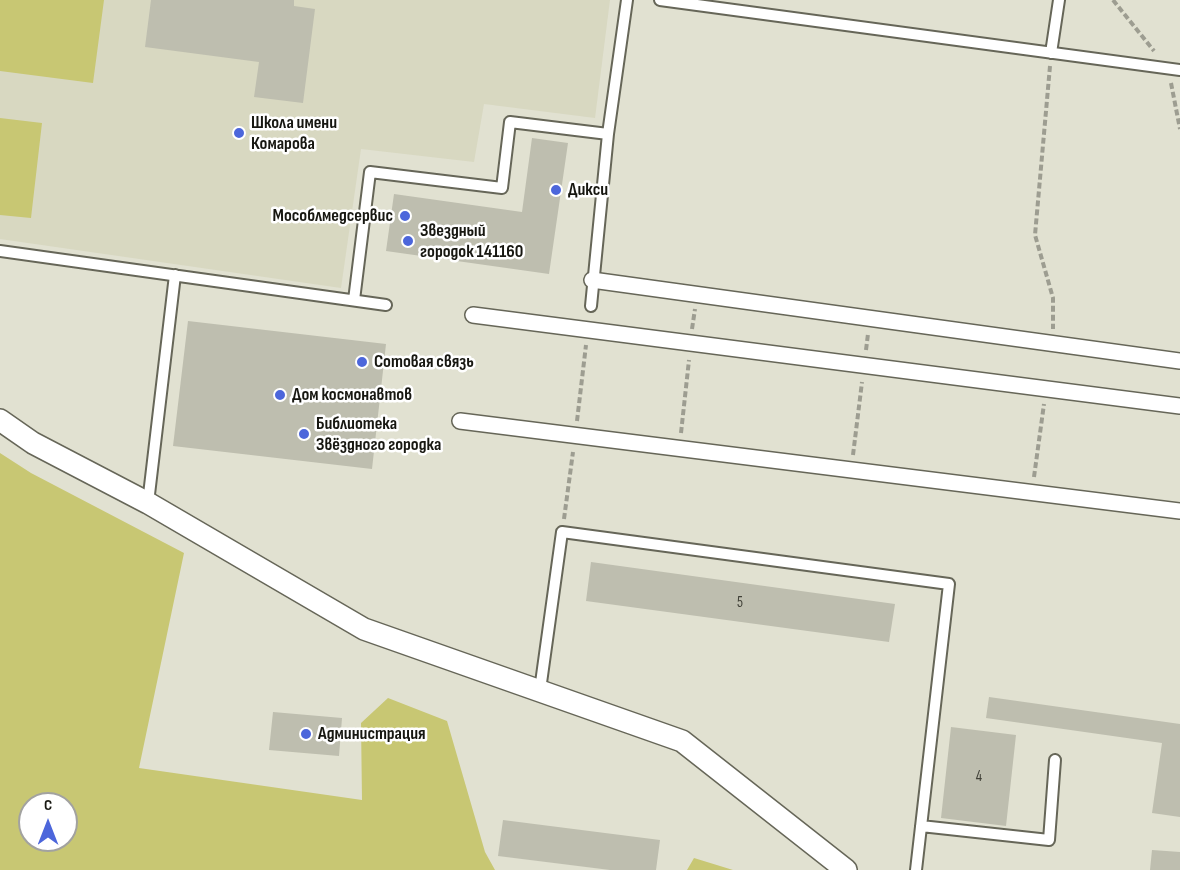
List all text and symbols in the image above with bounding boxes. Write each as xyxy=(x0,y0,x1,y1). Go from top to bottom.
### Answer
place label: Школа имени Комарова xyxy=(251,112,337,154)
marker: Школа имени Комарова xyxy=(232,126,246,140)
place label: Дикси xyxy=(568,179,608,201)
marker: Дикси xyxy=(549,183,563,197)
place label: Мособлмедсервис xyxy=(273,205,393,227)
marker: Мособлмедсервис xyxy=(398,209,412,223)
place label: Звездный городок 141160 xyxy=(420,220,523,262)
marker: Звездный городок 141160 xyxy=(401,234,415,248)
place label: Сотовая связь xyxy=(374,351,474,373)
marker: Сотовая связь xyxy=(355,355,369,369)
place label: Дом космонавтов xyxy=(292,384,412,406)
marker: Дом космонавтов xyxy=(273,388,287,402)
place label: Библиотека Звёздного городка xyxy=(316,413,441,456)
marker: Библиотека Звёздного городка xyxy=(297,427,311,441)
house number: 5 xyxy=(737,594,743,612)
place label: Администрация xyxy=(318,723,426,745)
marker: Администрация xyxy=(299,727,313,741)
house number: 4 xyxy=(976,768,982,786)
north arrow xyxy=(18,792,78,852)
text: С xyxy=(44,796,52,815)

